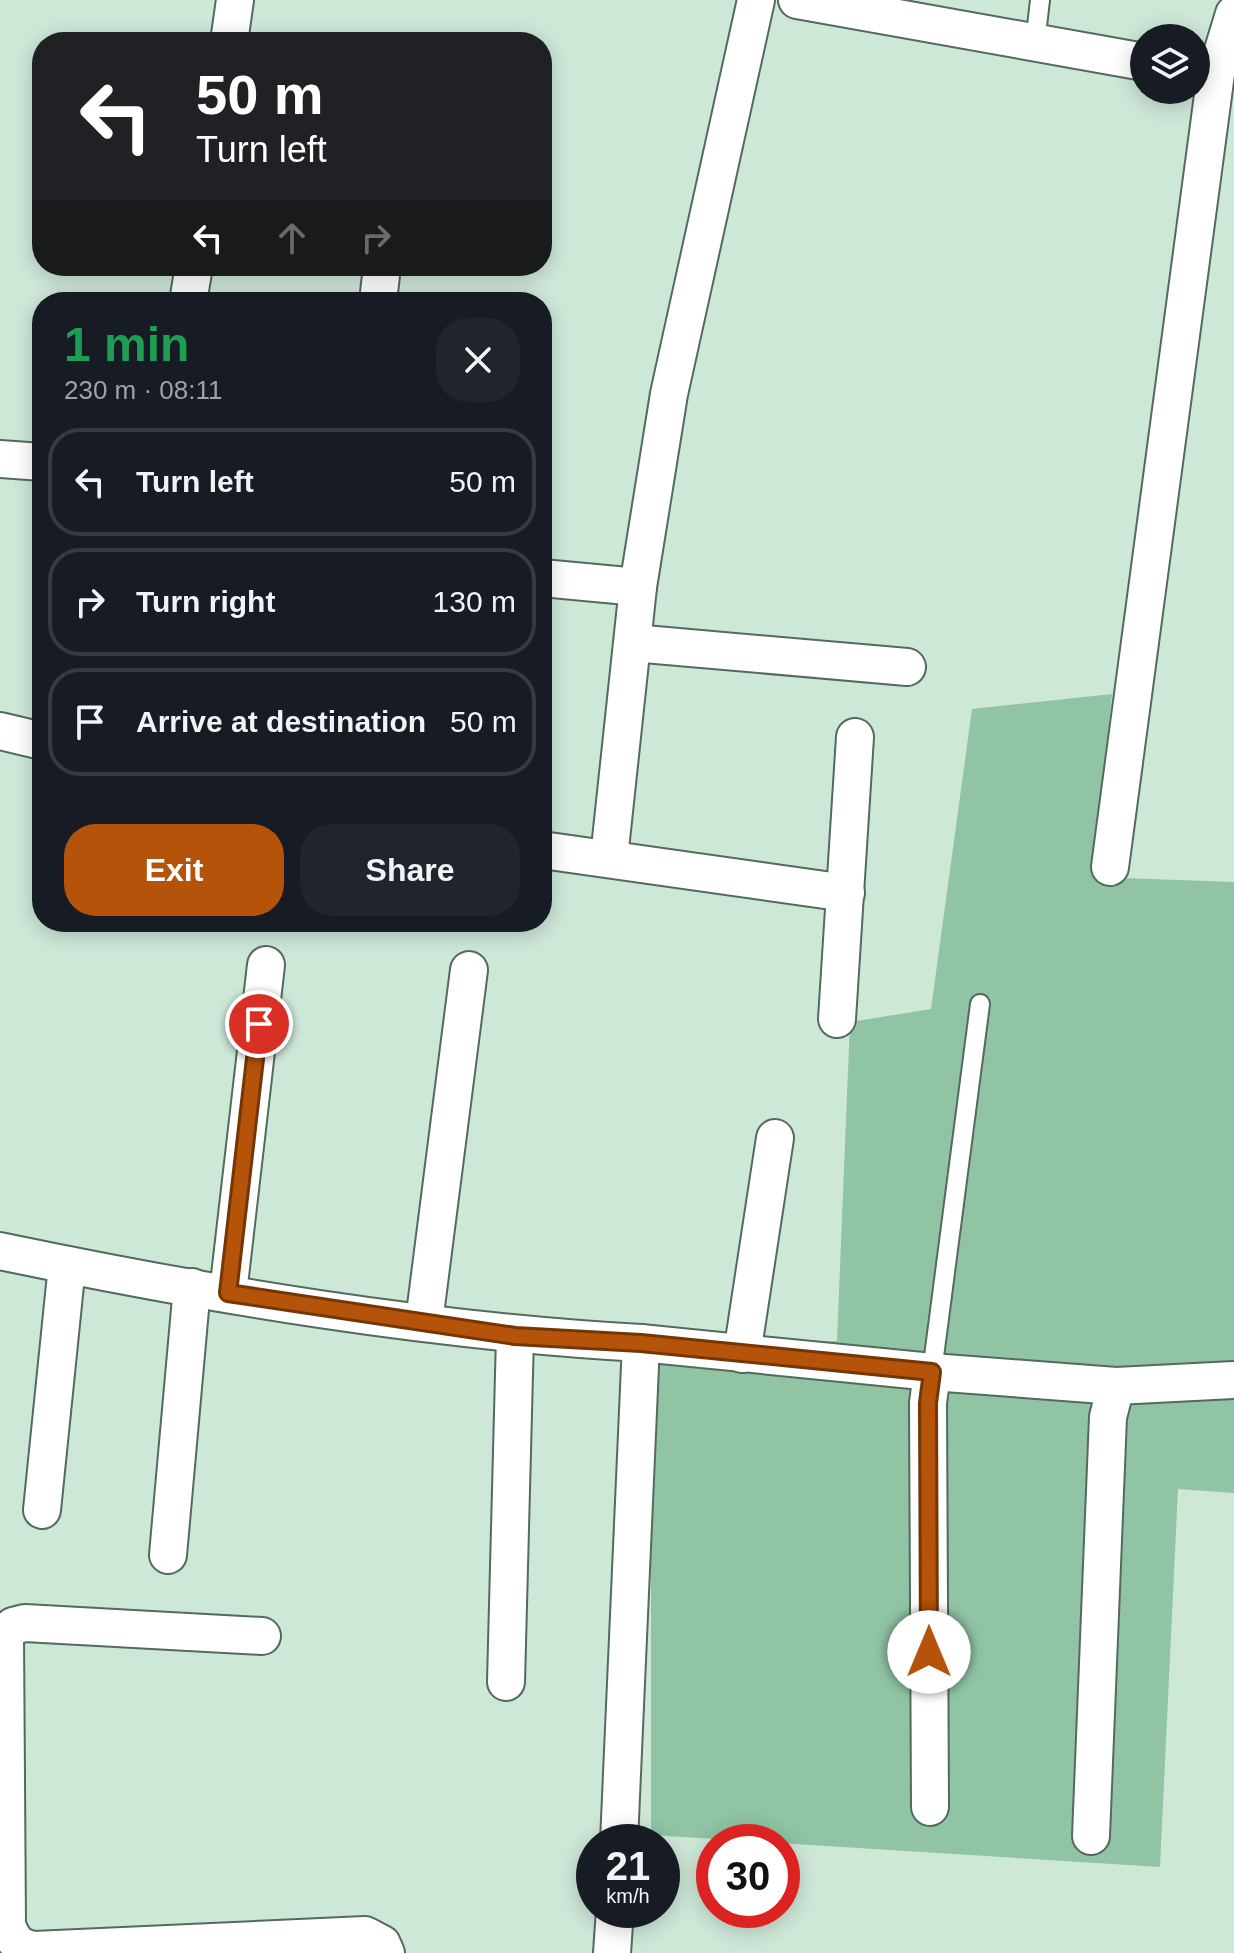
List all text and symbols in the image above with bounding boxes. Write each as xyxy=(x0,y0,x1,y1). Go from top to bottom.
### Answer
map controls xyxy=(1130,24,1210,104)
button: layers xyxy=(1130,24,1210,104)
text: 50 m xyxy=(196,63,324,126)
icon: left xyxy=(64,64,168,168)
text: Turn left xyxy=(196,129,327,170)
icon: left xyxy=(186,216,230,260)
icon: ahead xyxy=(270,216,314,260)
icon: right xyxy=(354,216,398,260)
text: 1 min xyxy=(64,318,189,371)
button: close xyxy=(436,318,520,402)
text: 230 m · 08:11 xyxy=(64,375,223,405)
icon: left xyxy=(68,460,112,504)
text: Turn left xyxy=(136,465,254,498)
text: 50 m xyxy=(449,465,516,498)
icon: right xyxy=(68,580,112,624)
text: Turn right xyxy=(136,585,275,618)
text: 130 m xyxy=(433,585,516,618)
icon: arrive xyxy=(68,700,112,744)
text: Arrive at destination xyxy=(136,705,426,738)
text: 50 m xyxy=(450,705,517,738)
button: Exit xyxy=(64,824,284,916)
button: Share xyxy=(300,824,520,916)
pin xyxy=(225,990,293,1058)
icon: arrive xyxy=(237,1002,281,1046)
position arrow xyxy=(887,1610,971,1694)
speed limit sign: 30 xyxy=(696,1824,800,1928)
text: 21 xyxy=(606,1844,650,1888)
text: km/h xyxy=(606,1885,650,1907)

